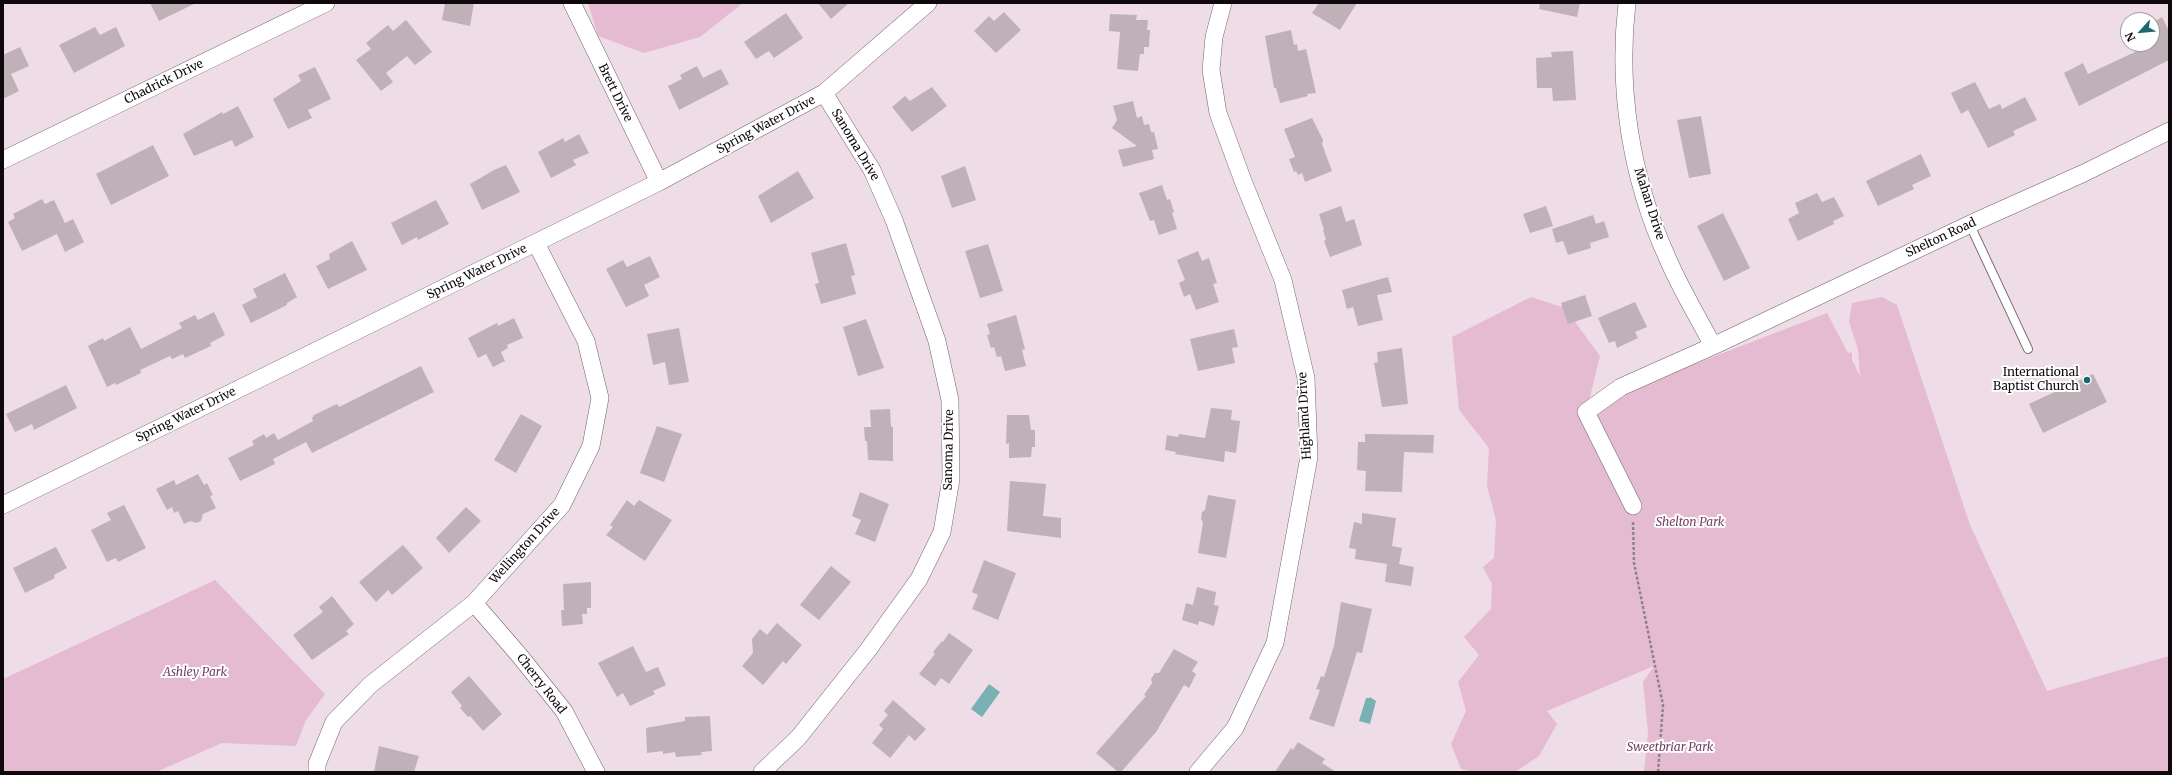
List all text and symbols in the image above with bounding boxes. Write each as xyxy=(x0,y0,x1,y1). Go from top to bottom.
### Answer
north arrow xyxy=(2120,12,2160,52)
text: N xyxy=(2122,30,2138,44)
street label: Chadrick Drive xyxy=(122,57,206,107)
street label: Brett Drive xyxy=(595,62,635,124)
street label: Spring Water Drive xyxy=(714,93,818,157)
street label: Sanoma Drive xyxy=(828,107,882,183)
street label: Mahan Drive xyxy=(1631,166,1667,242)
street label: Shelton Road xyxy=(1903,215,1979,261)
street label: Spring Water Drive xyxy=(425,242,529,302)
place label: International Baptist Church xyxy=(1993,366,2079,394)
street label: Highland Drive xyxy=(1296,372,1314,460)
marker: International Baptist Church xyxy=(2082,375,2092,385)
street label: Spring Water Drive xyxy=(134,385,238,445)
street label: Sanoma Drive xyxy=(941,409,957,491)
street label: Wellington Drive xyxy=(487,505,563,587)
park label: Shelton Park xyxy=(1656,516,1724,530)
street label: Cherry Road xyxy=(513,651,569,717)
park label: Ashley Park xyxy=(163,666,227,680)
park label: Sweetbriar Park xyxy=(1627,741,1713,755)

